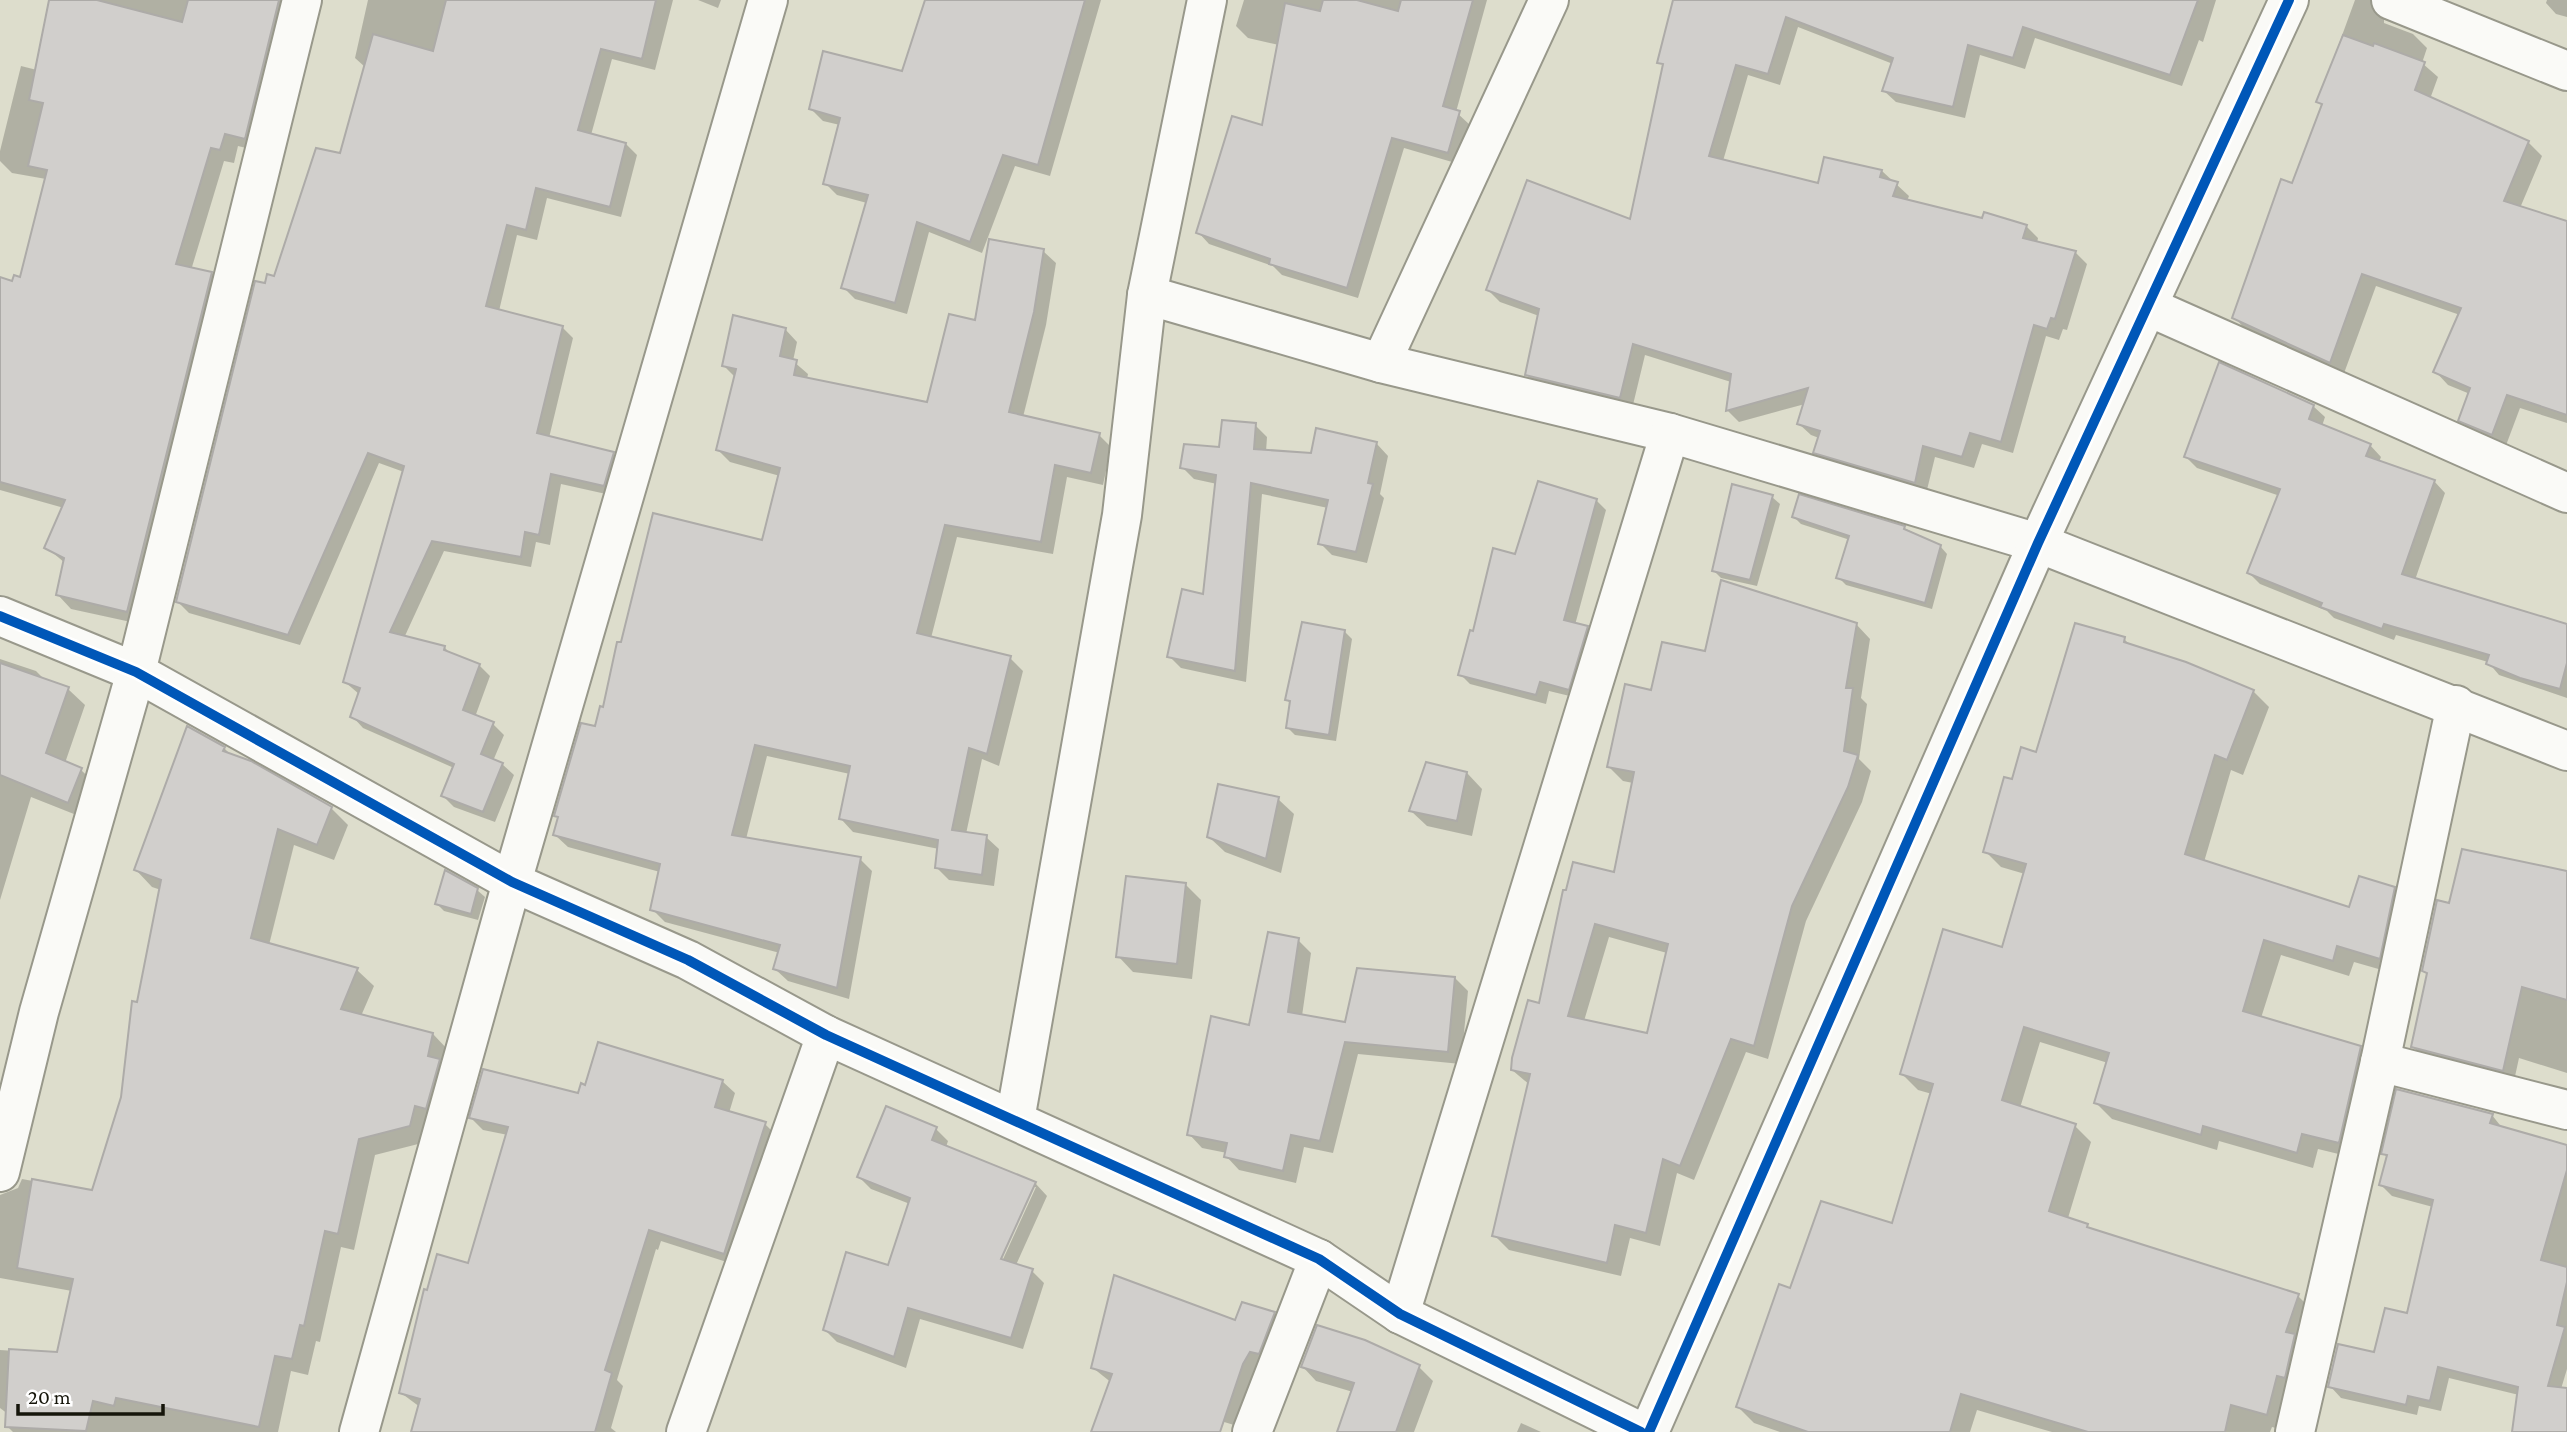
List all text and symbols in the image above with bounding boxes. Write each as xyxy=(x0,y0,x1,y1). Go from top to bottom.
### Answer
scale bar xyxy=(18,1372,163,1416)
text: 20 m xyxy=(28,1385,71,1409)

